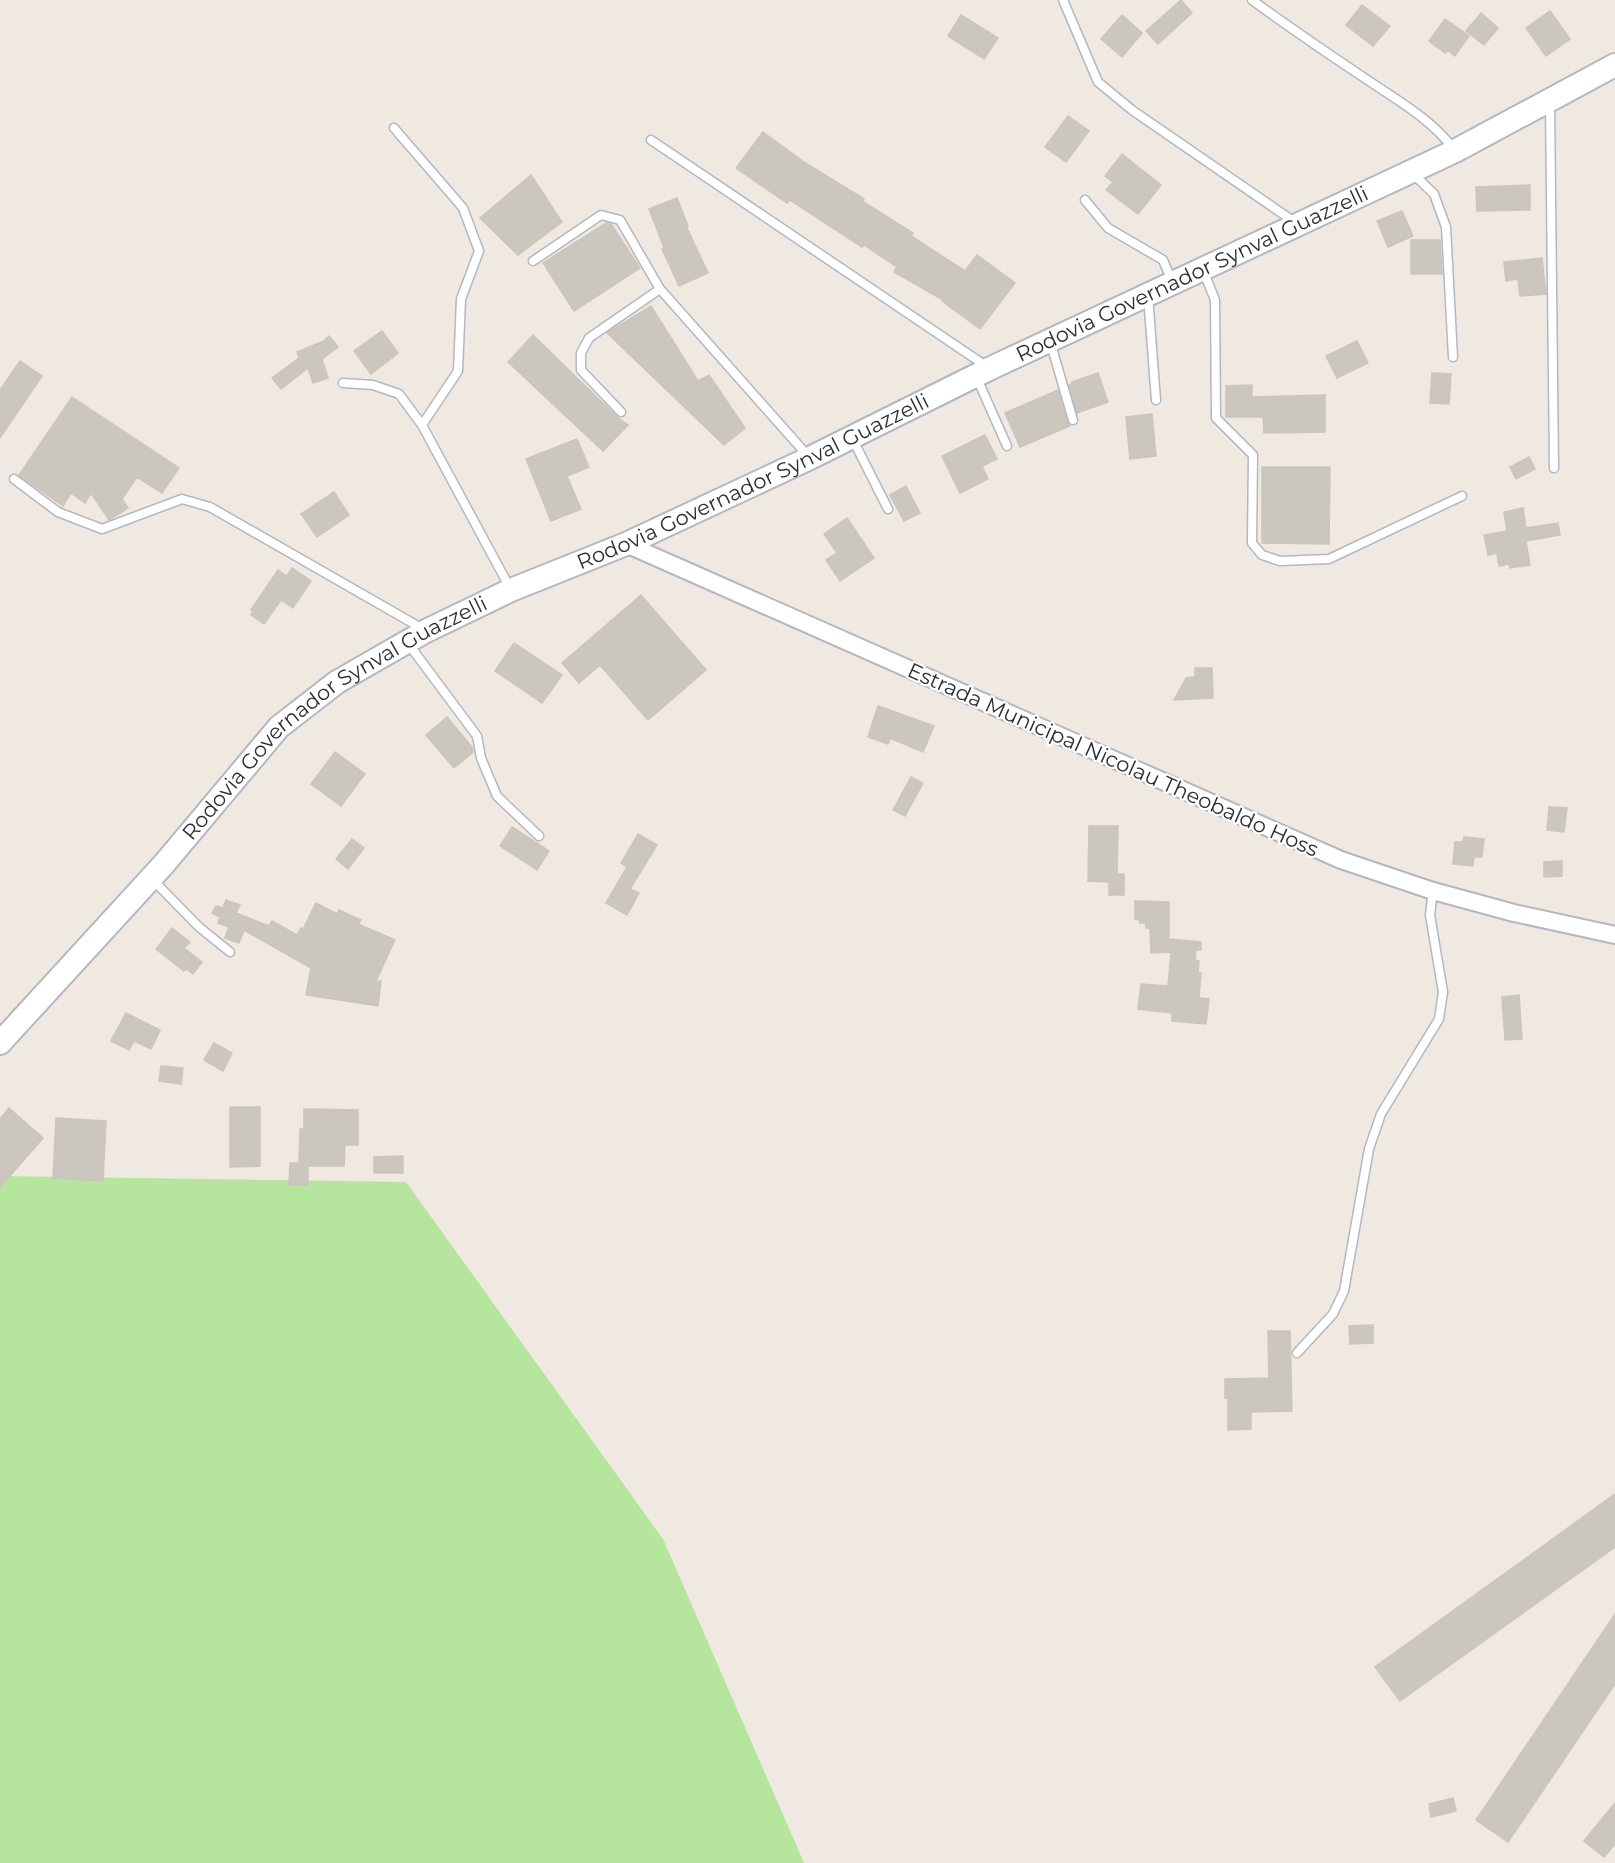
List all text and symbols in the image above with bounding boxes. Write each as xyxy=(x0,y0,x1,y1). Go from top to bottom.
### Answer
street label: Rodovia Governador Synval Guazzelli xyxy=(1012,180,1372,367)
street label: Rodovia Governador Synval Guazzelli xyxy=(573,388,933,574)
street label: Rodovia Governador Synval Guazzelli xyxy=(177,590,491,845)
street label: Estrada Municipal Nicolau Theobaldo Hoss xyxy=(904,657,1322,862)

